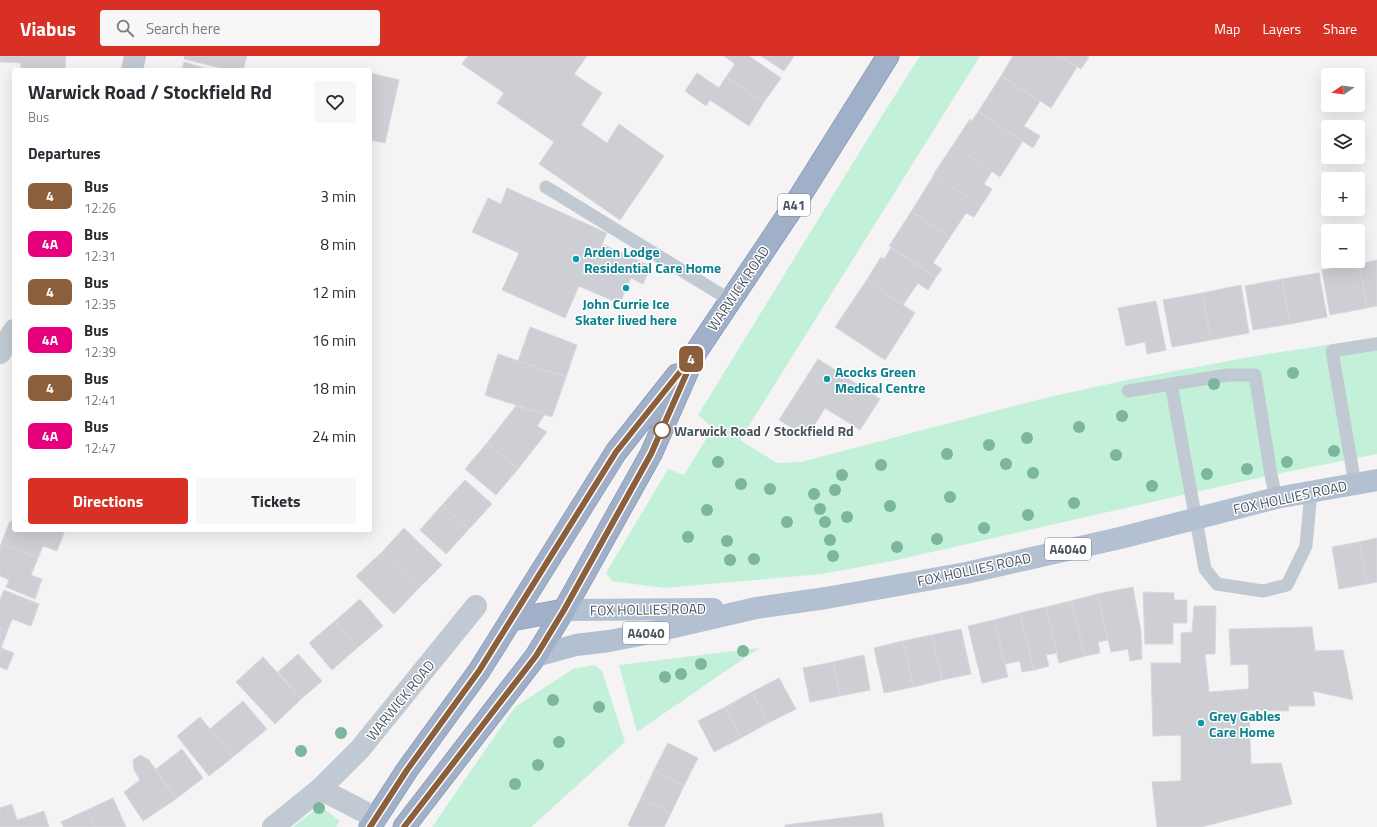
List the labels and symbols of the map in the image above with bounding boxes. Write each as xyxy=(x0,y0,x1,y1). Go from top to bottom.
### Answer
north arrow xyxy=(1321,68,1365,112)
road number: A41 xyxy=(778,194,810,216)
place label: Arden Lodge Residential Care Home xyxy=(584,241,721,278)
street label: WARWICK ROAD xyxy=(702,241,774,335)
marker: Arden Lodge Residential Care Home xyxy=(571,254,581,264)
marker: John Currie Ice Skater lived here xyxy=(621,283,631,293)
place label: John Currie Ice Skater lived here xyxy=(575,293,677,330)
line badge: 4 xyxy=(678,346,704,372)
place label: Acocks Green Medical Centre xyxy=(835,361,925,398)
marker: Acocks Green Medical Centre xyxy=(822,374,832,384)
place label: Warwick Road / Stockfield Rd xyxy=(674,420,854,441)
marker: Warwick Road / Stockfield Rd xyxy=(653,421,671,439)
street label: FOX HOLLIES ROAD xyxy=(1231,475,1349,519)
road number: A4040 xyxy=(1045,538,1091,560)
street label: FOX HOLLIES ROAD xyxy=(915,547,1033,591)
street label: FOX HOLLIES ROAD xyxy=(590,597,706,621)
road number: A4040 xyxy=(623,622,669,644)
street label: WARWICK ROAD xyxy=(361,655,439,745)
place label: Grey Gables Care Home xyxy=(1209,705,1281,742)
marker: Grey Gables Care Home xyxy=(1196,718,1206,728)

